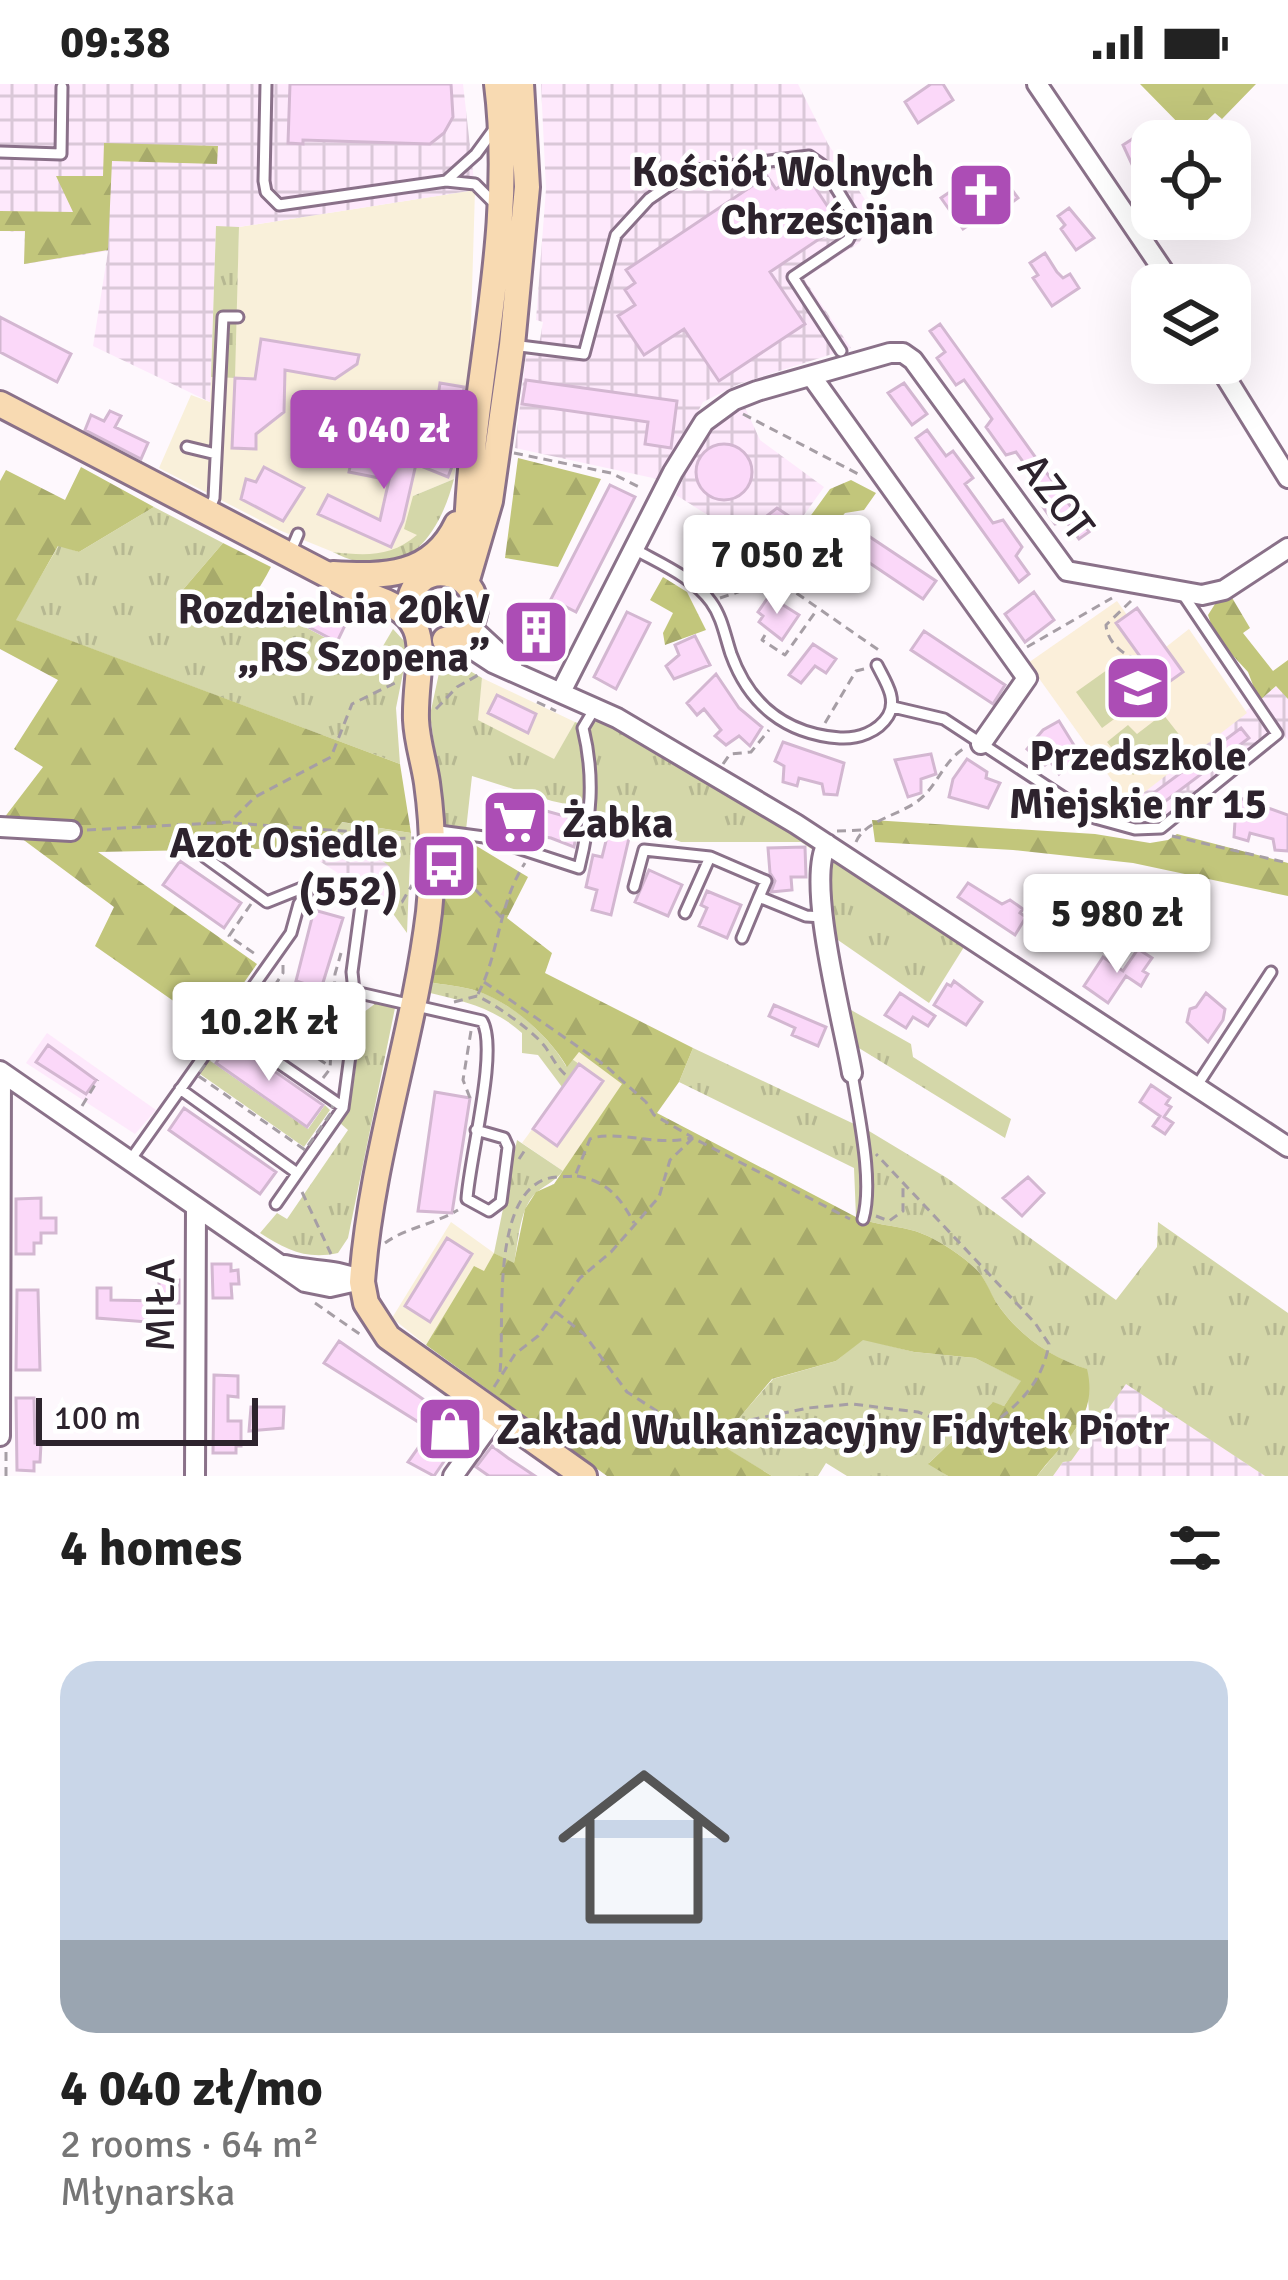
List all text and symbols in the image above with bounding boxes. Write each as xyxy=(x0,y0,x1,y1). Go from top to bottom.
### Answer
text: 09:38 xyxy=(60,15,170,70)
map controls xyxy=(1131,120,1251,384)
button: locate xyxy=(1131,120,1251,240)
place label: Kościół Wolnych Chrześcijan xyxy=(631,147,934,246)
church icon: Kościół Wolnych Chrześcijan xyxy=(946,160,1016,230)
button: layers xyxy=(1131,264,1251,384)
pin: 4 040 zł xyxy=(260,390,508,492)
text: 4 040 zł xyxy=(317,405,451,453)
street label: AZOT xyxy=(1007,443,1105,551)
pin: 7 050 zł xyxy=(653,515,901,617)
text: 7 050 zł xyxy=(710,530,844,578)
place label: Rozdzielnia 20kV „RS Szopena” xyxy=(178,584,491,683)
building icon: Rozdzielnia 20kV „RS Szopena” xyxy=(501,597,571,667)
school or university icon: Przedszkole Miejskie nr 15 xyxy=(1103,653,1173,723)
place label: Przedszkole Miejskie nr 15 xyxy=(1009,731,1267,830)
supermarket icon: Żabka xyxy=(480,787,550,857)
place label: Żabka xyxy=(562,798,674,849)
place label: Azot Osiedle (552) xyxy=(170,818,398,917)
bus stop icon: Azot Osiedle (552) xyxy=(409,831,479,901)
pin: 5 980 zł xyxy=(993,874,1241,976)
text: 5 980 zł xyxy=(1050,889,1184,937)
pin: 10.2K zł xyxy=(145,982,393,1084)
text: 10.2K zł xyxy=(200,997,338,1045)
street label: MIŁA xyxy=(135,1258,186,1352)
scale bar xyxy=(36,1392,258,1445)
shop icon: Zakład Wulkanizacyjny Fidytek Piotr xyxy=(415,1394,485,1464)
text: 100 m xyxy=(54,1398,141,1439)
place label: Zakład Wulkanizacyjny Fidytek Piotr xyxy=(496,1405,1170,1456)
icon: filters xyxy=(1162,1515,1228,1581)
text: 4 homes xyxy=(60,1517,242,1580)
icon: home xyxy=(536,1739,752,1955)
text: 4 040 zł/mo xyxy=(60,2057,323,2120)
text: 2 rooms · 64 m² xyxy=(60,2120,319,2168)
text: Młynarska xyxy=(60,2168,235,2216)

